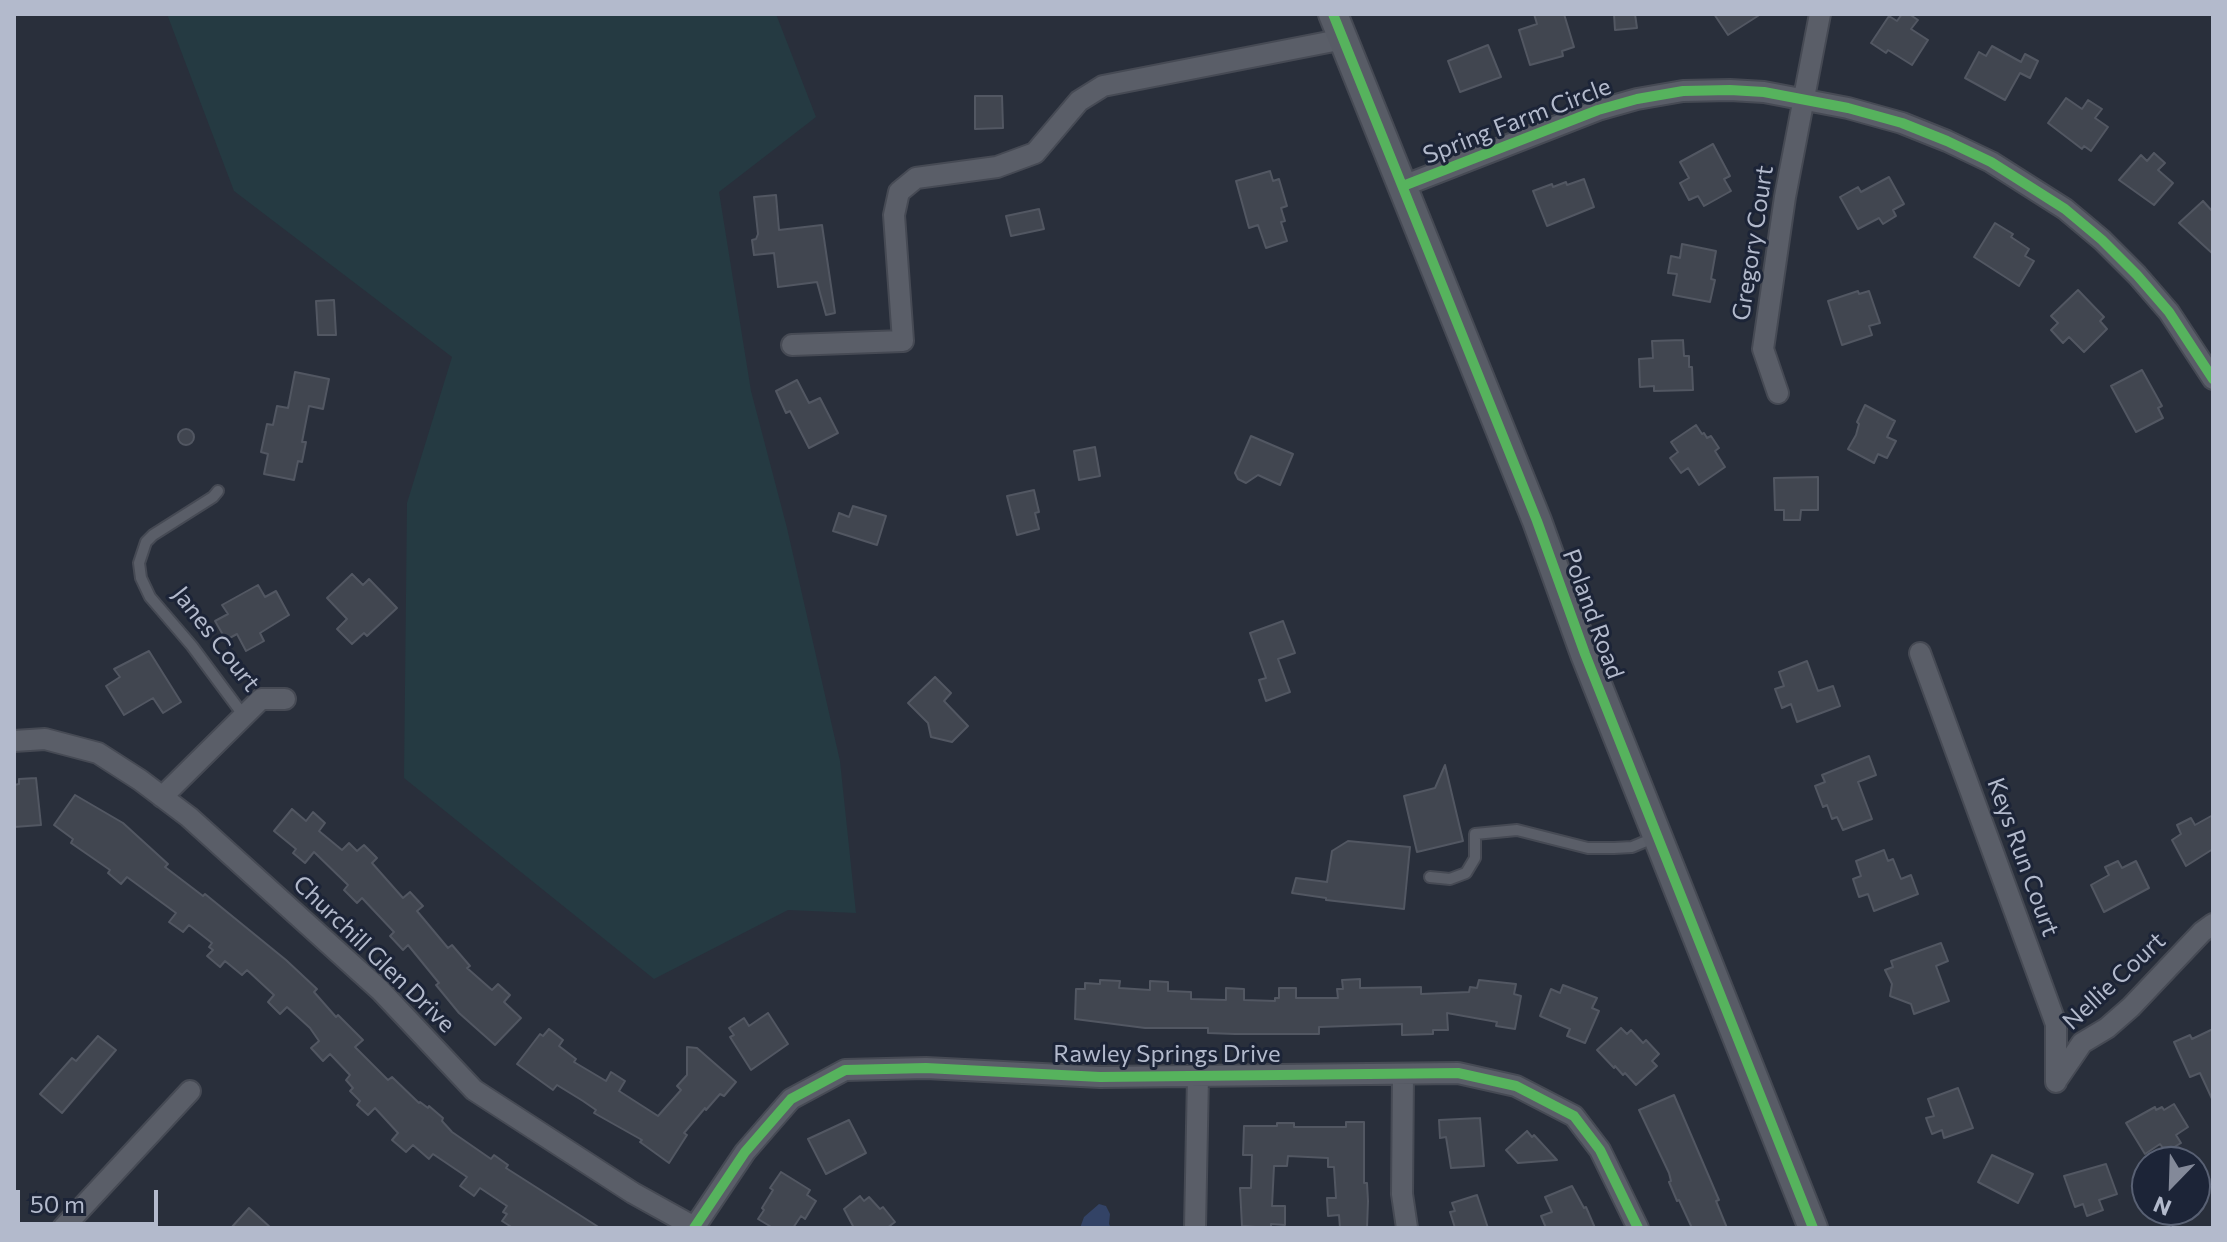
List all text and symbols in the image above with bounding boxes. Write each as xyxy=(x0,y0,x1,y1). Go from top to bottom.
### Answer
street label: Spring Farm Circle xyxy=(1419,72,1615,170)
street label: Gregory Court xyxy=(1727,163,1779,323)
street label: Poland Road xyxy=(1556,545,1630,683)
street label: Janes Court xyxy=(166,581,266,697)
street label: Keys Run Court xyxy=(1981,774,2065,940)
street label: Churchill Glen Drive xyxy=(287,869,461,1039)
street label: Nellie Court xyxy=(2057,926,2171,1036)
street label: Rawley Springs Drive xyxy=(1053,1040,1281,1068)
north arrow xyxy=(2131,1146,2211,1226)
scale bar xyxy=(20,1174,162,1224)
text: 50 m xyxy=(30,1189,85,1218)
text: N xyxy=(2149,1191,2175,1222)

